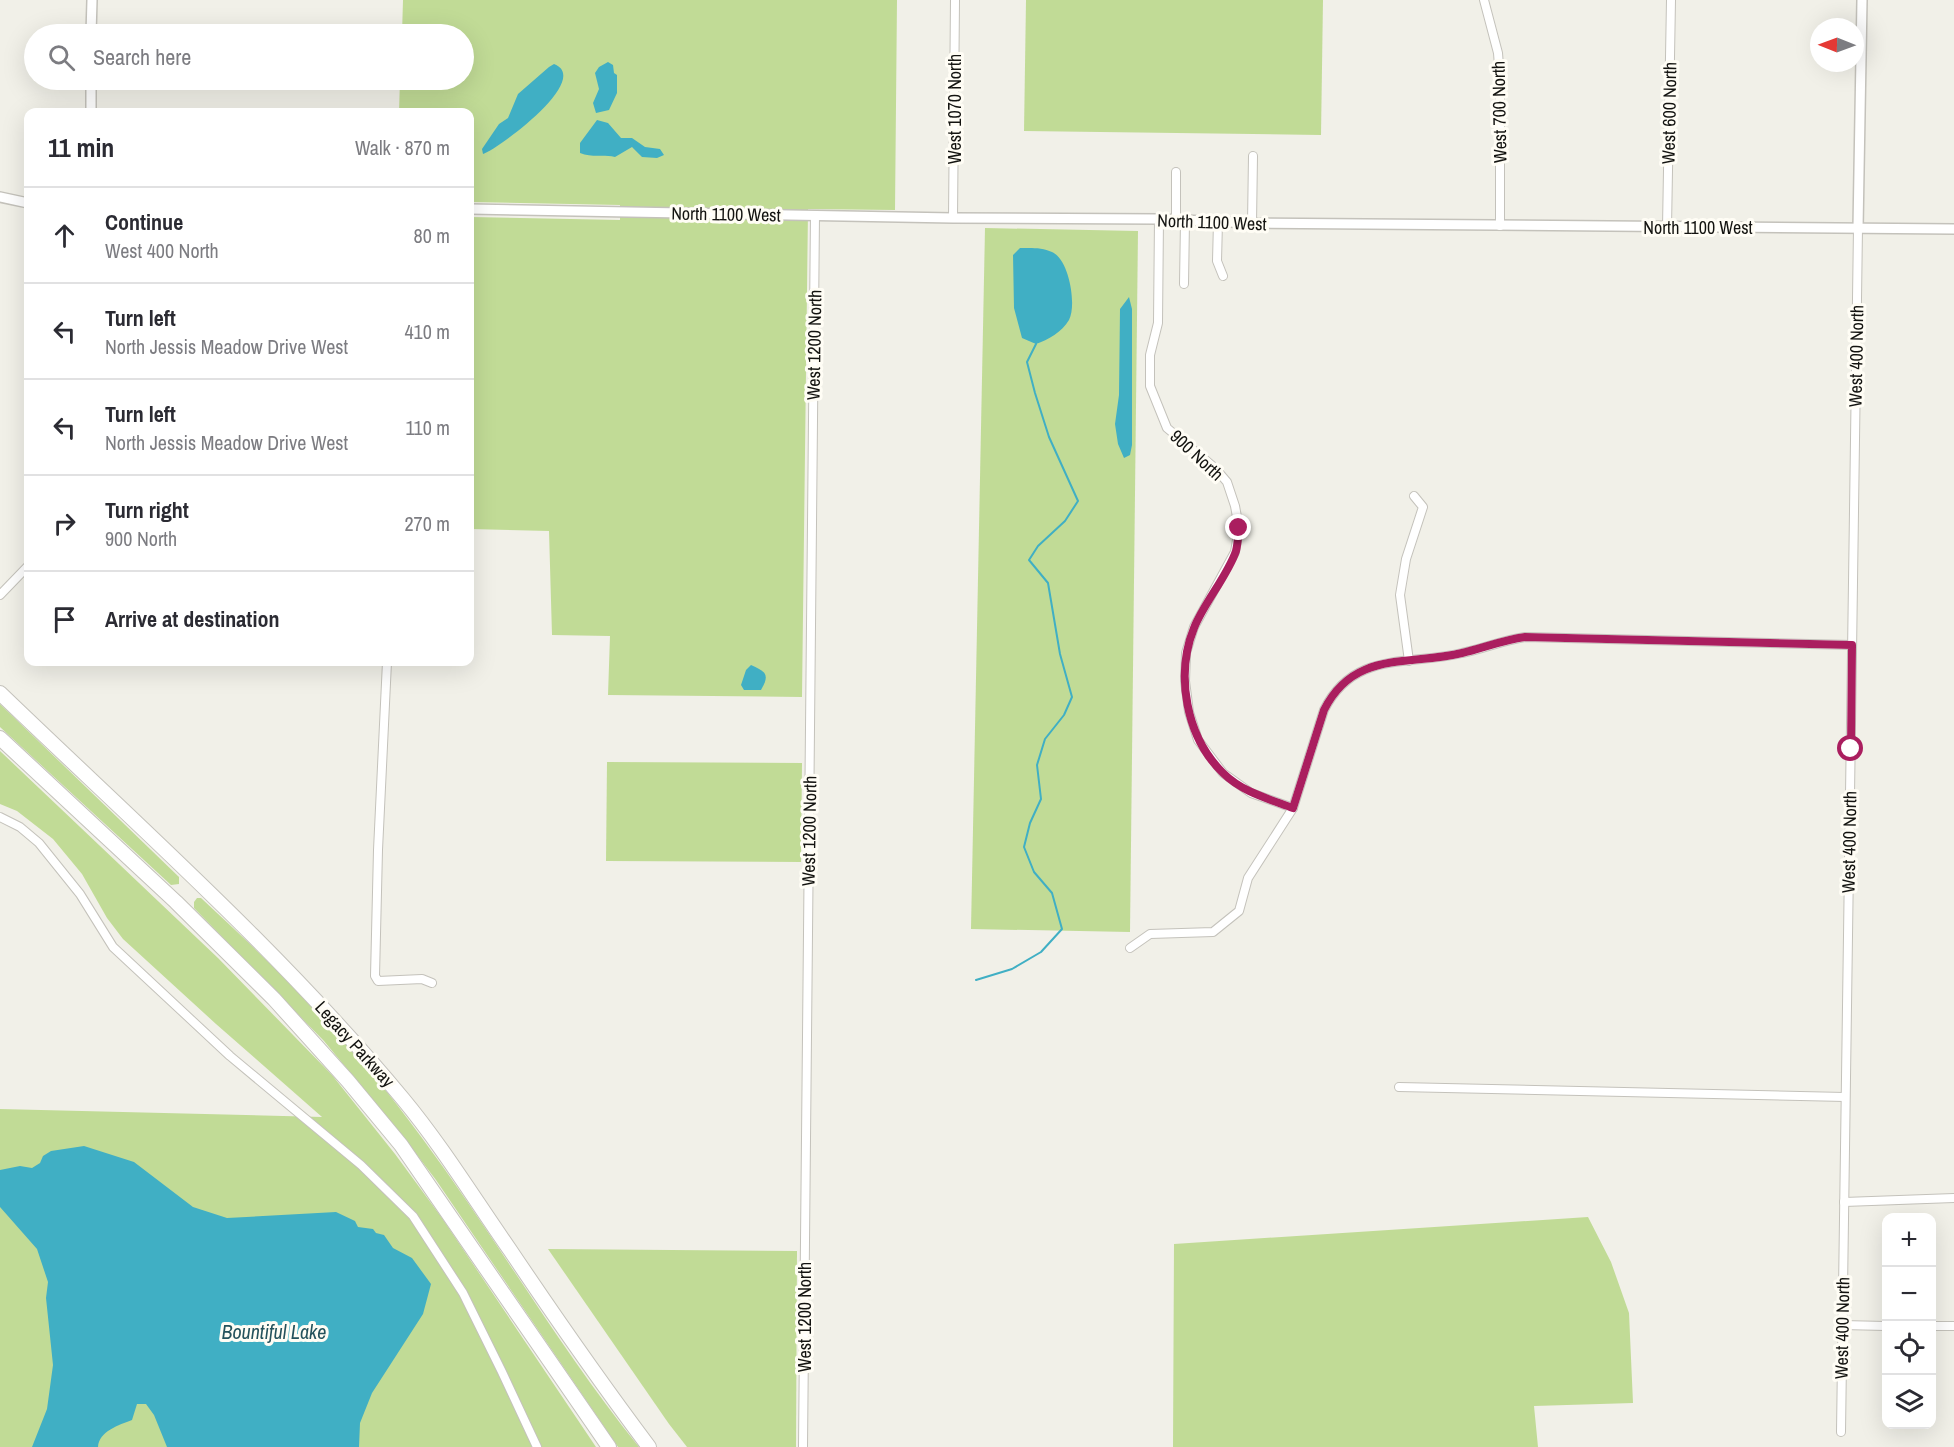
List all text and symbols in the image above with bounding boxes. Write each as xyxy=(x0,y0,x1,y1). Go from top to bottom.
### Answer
north arrow xyxy=(1810,18,1864,72)
search box xyxy=(24,24,474,90)
icon: search xyxy=(45,41,78,74)
text: Search here xyxy=(93,42,191,72)
street label: West 1070 North xyxy=(942,54,967,164)
street label: West 700 North xyxy=(1486,61,1512,163)
street label: West 600 North xyxy=(1656,62,1682,164)
text: 11 min xyxy=(48,130,114,165)
text: Walk · 870 m xyxy=(355,134,450,161)
street label: North 1100 West xyxy=(671,201,781,227)
text: Continue xyxy=(105,207,183,237)
street label: North 1100 West xyxy=(1157,208,1267,236)
street label: North 1100 West xyxy=(1643,215,1753,240)
icon: ahead xyxy=(48,219,81,252)
text: 80 m xyxy=(414,222,450,249)
text: West 400 North xyxy=(105,237,219,264)
street label: West 1200 North xyxy=(801,290,827,400)
text: Turn left xyxy=(105,303,176,333)
street label: West 400 North xyxy=(1843,305,1869,407)
icon: left xyxy=(48,315,81,348)
text: 410 m xyxy=(404,318,450,345)
text: North Jessis Meadow Drive West xyxy=(105,333,348,360)
text: Turn left xyxy=(105,399,176,429)
icon: left xyxy=(48,411,81,444)
text: 110 m xyxy=(406,414,450,441)
street label: 900 North xyxy=(1165,424,1229,486)
text: North Jessis Meadow Drive West xyxy=(105,429,348,456)
text: Turn right xyxy=(105,495,189,525)
icon: right xyxy=(48,507,81,540)
text: 270 m xyxy=(404,510,450,537)
route end xyxy=(1225,514,1251,540)
text: 900 North xyxy=(105,525,177,552)
icon: arrive xyxy=(48,603,81,636)
text: Arrive at destination xyxy=(105,604,279,634)
route start xyxy=(1837,735,1863,761)
street label: West 1200 North xyxy=(796,776,822,886)
street label: West 400 North xyxy=(1836,791,1862,893)
street label: Legacy Parkway xyxy=(309,995,401,1093)
map controls xyxy=(1882,1213,1936,1429)
button: + xyxy=(1882,1213,1936,1267)
street label: West 1200 North xyxy=(792,1262,817,1372)
button: − xyxy=(1882,1267,1936,1321)
street label: West 400 North xyxy=(1829,1277,1855,1379)
water label: Bountiful Lake xyxy=(222,1318,326,1345)
button: locate xyxy=(1882,1321,1936,1375)
button: layers xyxy=(1882,1375,1936,1429)

